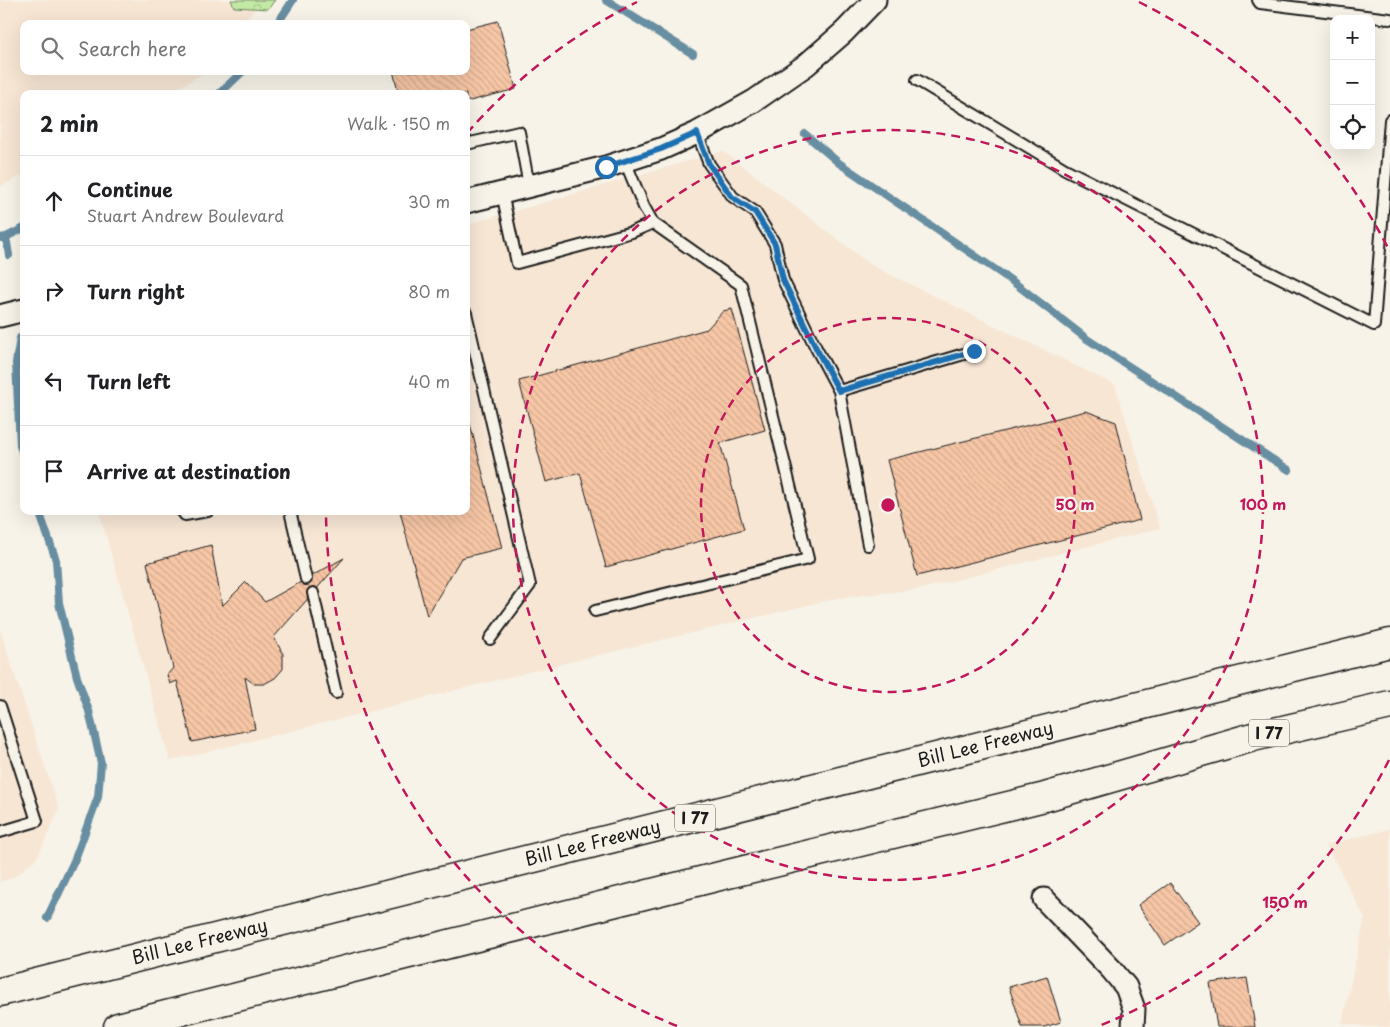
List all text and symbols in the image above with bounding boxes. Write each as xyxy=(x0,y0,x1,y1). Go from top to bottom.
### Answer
map controls xyxy=(1330,15,1375,150)
button: + xyxy=(1330,15,1375,60)
search box xyxy=(20,20,470,75)
icon: search xyxy=(38,34,66,62)
text: Search here xyxy=(78,34,187,62)
button: − xyxy=(1330,60,1375,105)
button: locate xyxy=(1330,105,1375,150)
text: 2 min xyxy=(40,107,99,139)
text: Walk · 150 m xyxy=(347,111,450,135)
route start xyxy=(595,156,618,179)
text: Continue xyxy=(87,175,173,203)
icon: ahead xyxy=(40,187,68,215)
text: 30 m xyxy=(408,189,450,213)
text: Stuart Andrew Boulevard xyxy=(87,203,284,227)
icon: right xyxy=(40,277,68,305)
text: Turn right xyxy=(87,277,185,305)
text: 80 m xyxy=(408,279,450,303)
route end xyxy=(963,340,986,363)
icon: left xyxy=(40,367,68,395)
text: Turn left xyxy=(87,367,171,395)
text: 40 m xyxy=(408,369,450,393)
icon: arrive xyxy=(40,457,68,485)
text: Arrive at destination xyxy=(87,457,291,485)
text: 50 m xyxy=(1056,492,1094,515)
text: 100 m xyxy=(1240,492,1286,515)
centre of rings xyxy=(879,496,897,514)
street label: Bill Lee Freeway xyxy=(914,713,1056,773)
road number: I 77 xyxy=(1249,720,1289,746)
road number: I 77 xyxy=(675,804,715,831)
street label: Bill Lee Freeway xyxy=(522,812,663,872)
text: 150 m xyxy=(1262,890,1308,913)
street label: Bill Lee Freeway xyxy=(129,910,270,970)

